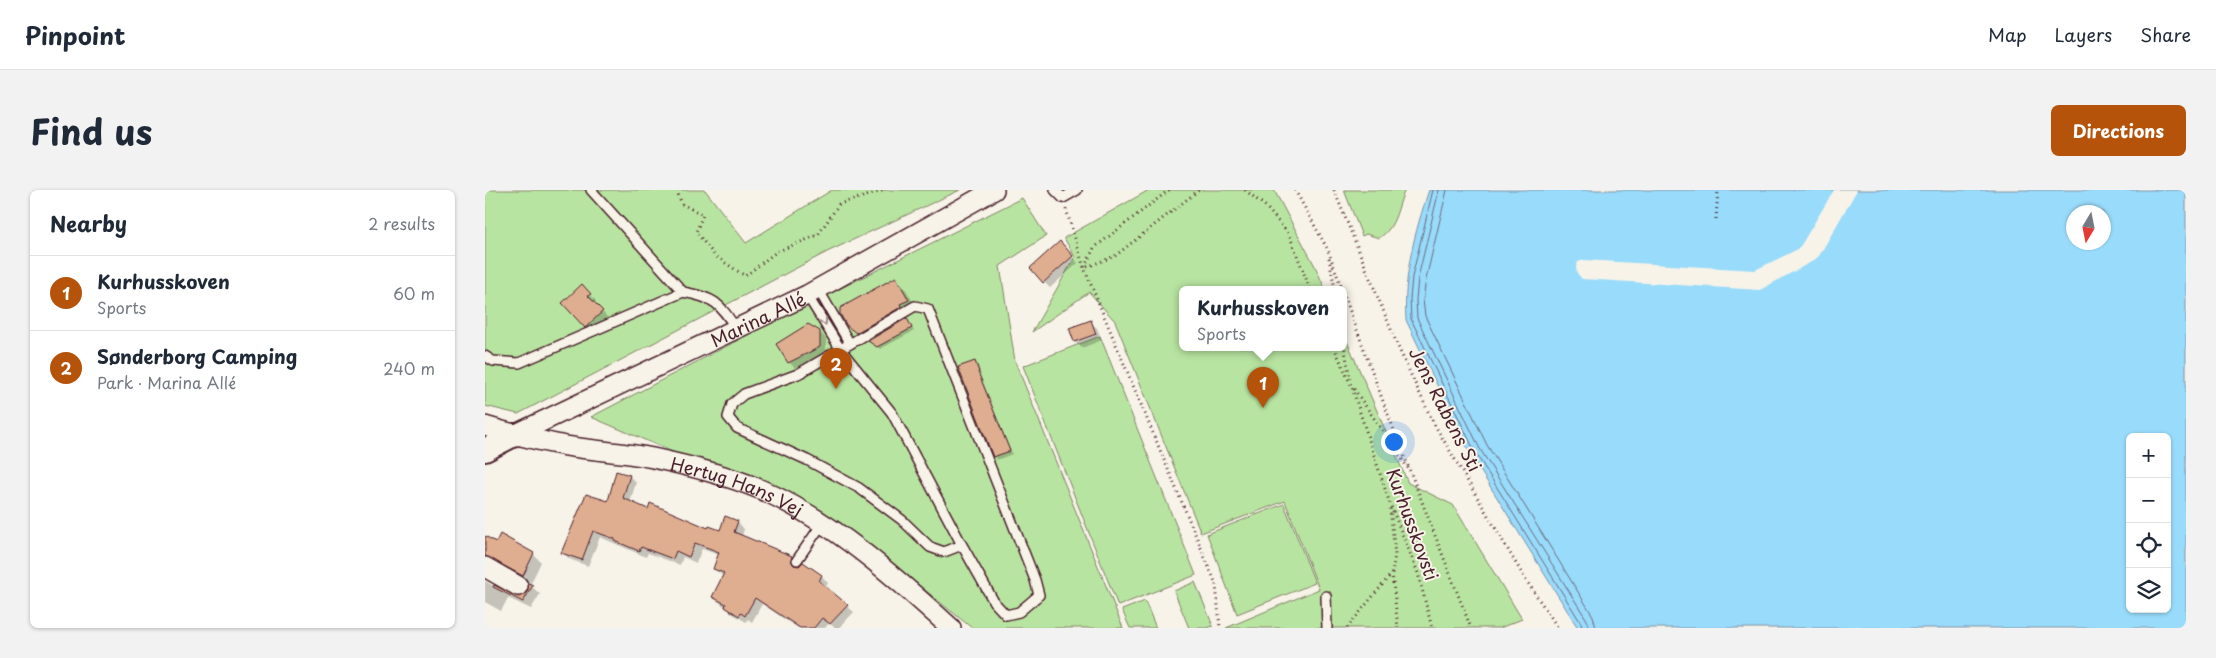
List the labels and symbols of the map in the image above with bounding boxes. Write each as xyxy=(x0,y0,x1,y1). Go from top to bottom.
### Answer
north arrow xyxy=(2066,205,2111,250)
street label: Marina Allé xyxy=(706,284,810,353)
one-way arrow xyxy=(817,317,827,326)
street label: Jens Rabens Sti xyxy=(1403,342,1489,476)
pin: 2 xyxy=(820,348,852,389)
pin: 1 xyxy=(1247,367,1279,408)
your location xyxy=(1381,429,1407,455)
street label: Hertug Hans Vej xyxy=(668,449,809,522)
street label: Kurhusskovsti xyxy=(1380,464,1446,584)

